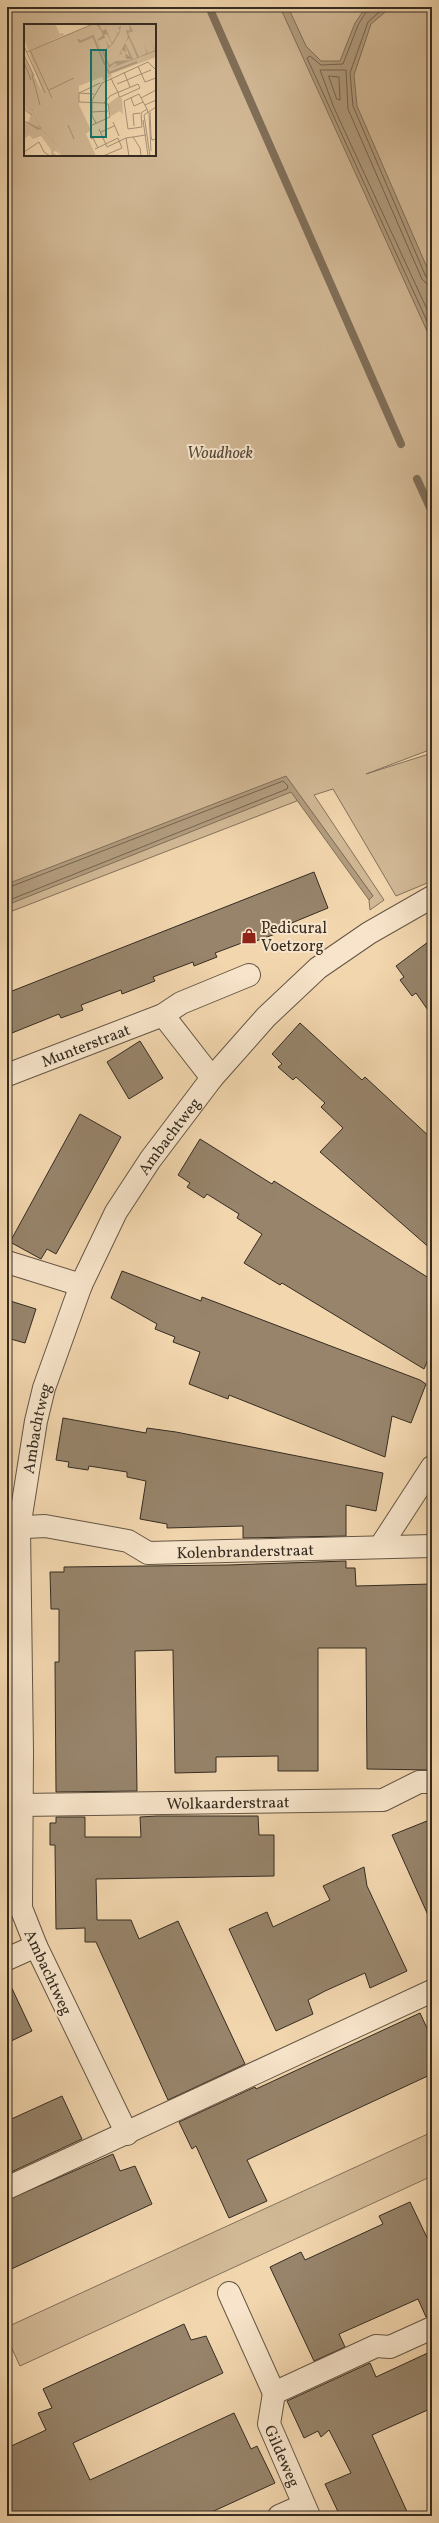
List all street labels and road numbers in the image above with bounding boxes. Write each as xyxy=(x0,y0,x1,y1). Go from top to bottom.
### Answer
street label: Munterstraat xyxy=(39,1020,134,1074)
street label: Ambachtweg xyxy=(134,1094,207,1180)
street label: Ambachtweg xyxy=(19,1380,58,1476)
street label: Kolenbranderstraat xyxy=(176,1540,315,1565)
street label: Wolkaarderstraat xyxy=(166,1792,290,1816)
street label: Ambachtweg xyxy=(18,1926,77,2019)
street label: Gildeweg xyxy=(258,2422,304,2491)

